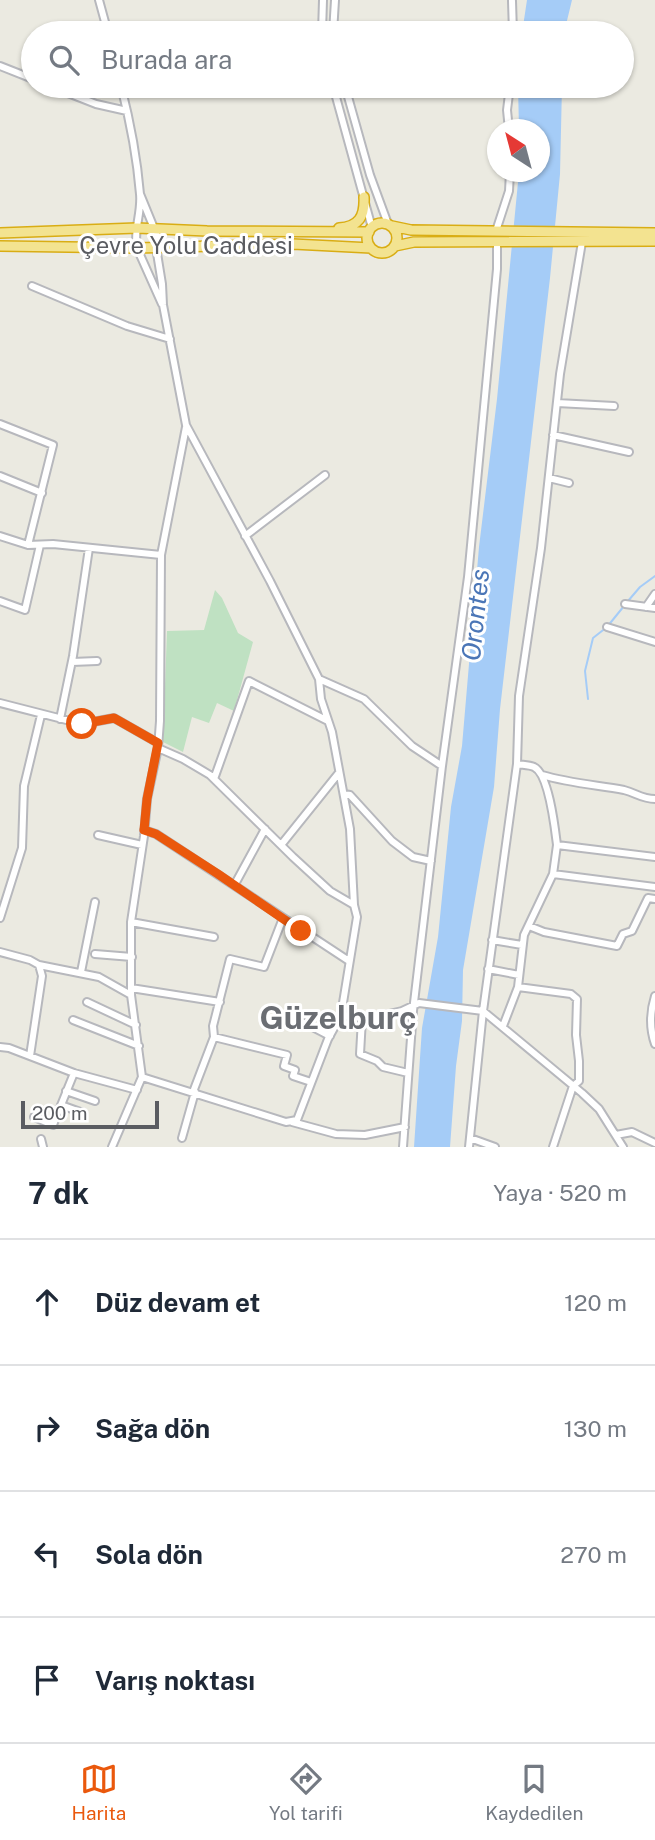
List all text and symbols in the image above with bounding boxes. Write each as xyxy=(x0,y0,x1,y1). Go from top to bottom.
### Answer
search box xyxy=(21,21,634,98)
icon: search xyxy=(45,41,83,79)
text: Burada ara xyxy=(101,44,232,75)
north arrow xyxy=(487,119,550,182)
street label: Çevre Yolu Caddesi xyxy=(79,231,293,259)
water label: Orontes xyxy=(455,568,495,662)
route start xyxy=(66,708,97,739)
route end xyxy=(285,915,316,946)
district label: Güzelburç xyxy=(260,999,416,1036)
scale bar xyxy=(21,1098,159,1130)
text: 200 m xyxy=(32,1102,88,1124)
text: 7 dk xyxy=(28,1175,89,1211)
text: Yaya · 520 m xyxy=(493,1179,627,1206)
icon: ahead xyxy=(28,1283,66,1321)
text: Düz devam et xyxy=(95,1287,260,1318)
text: 120 m xyxy=(564,1289,627,1316)
icon: right xyxy=(28,1409,66,1447)
text: Sağa dön xyxy=(95,1413,210,1444)
text: 130 m xyxy=(564,1415,627,1442)
icon: left xyxy=(28,1535,66,1573)
text: Sola dön xyxy=(95,1539,203,1570)
text: 270 m xyxy=(560,1541,627,1568)
icon: arrive xyxy=(28,1661,66,1699)
text: Varış noktası xyxy=(95,1665,255,1696)
tab: Harita xyxy=(71,1760,126,1824)
tab: Yol tarifi xyxy=(269,1760,343,1824)
tab: Kaydedilen xyxy=(485,1760,584,1824)

